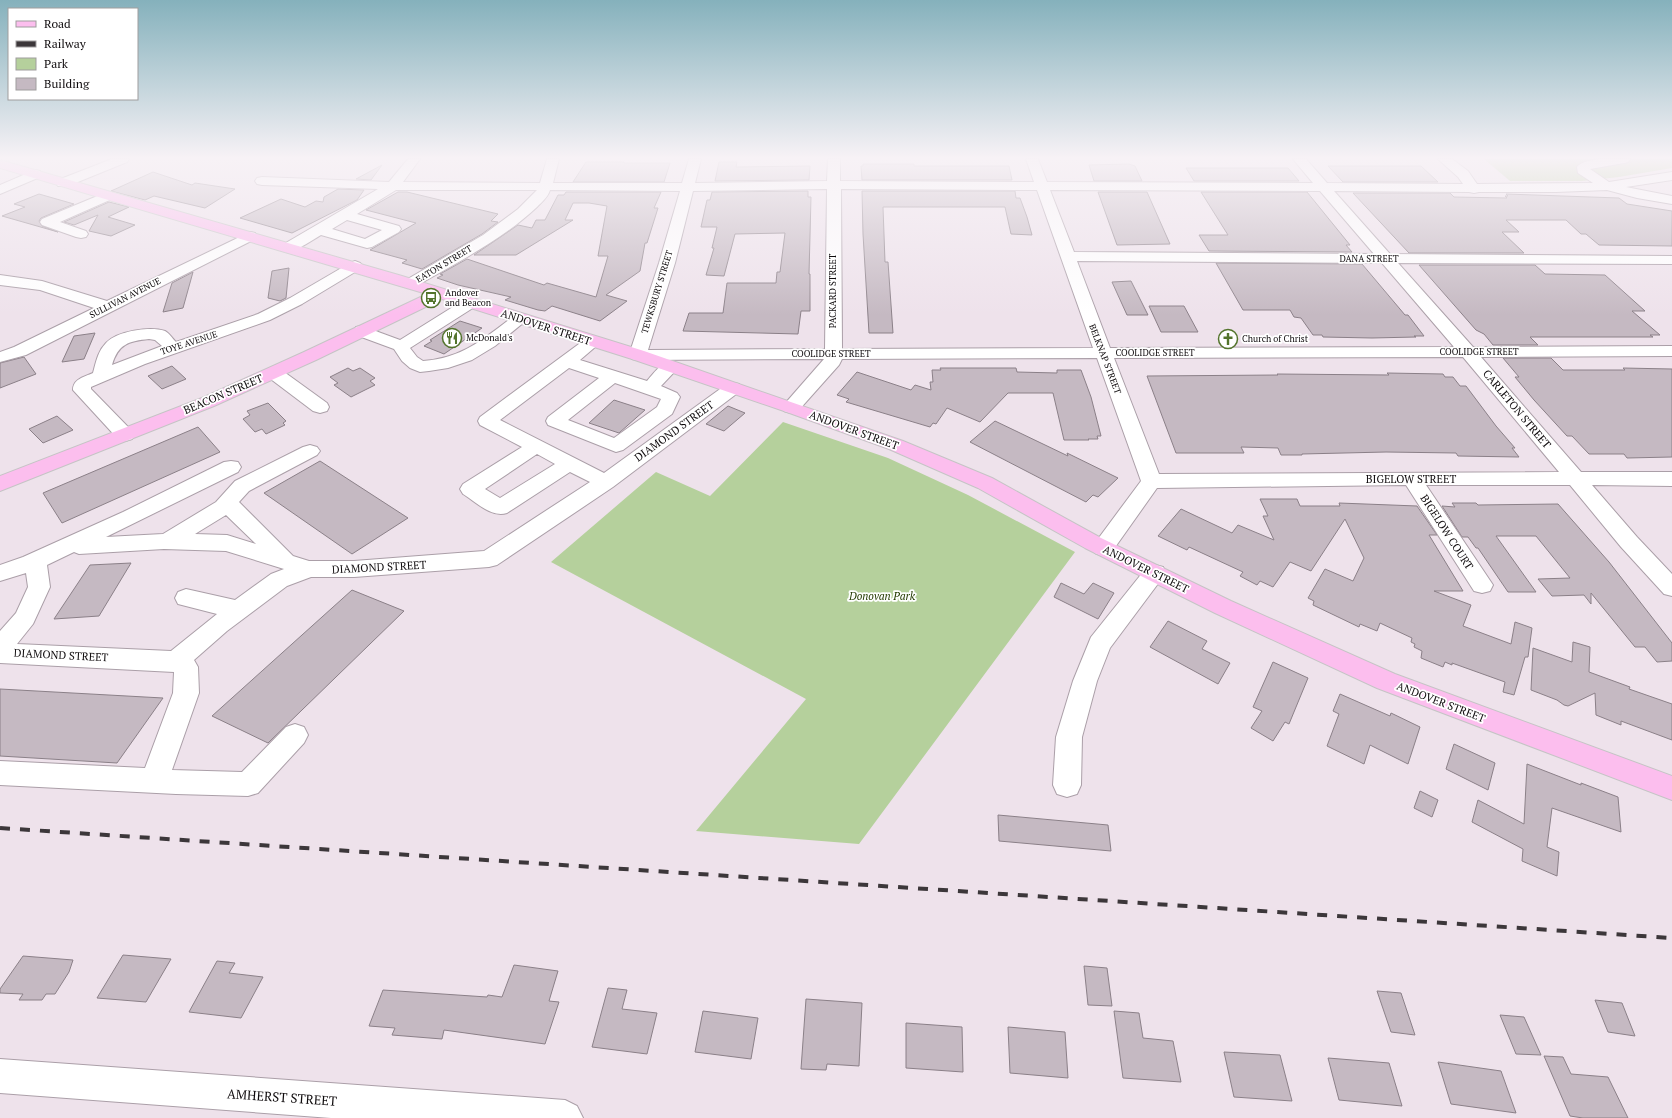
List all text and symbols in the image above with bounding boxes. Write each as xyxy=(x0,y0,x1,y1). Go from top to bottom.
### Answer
legend xyxy=(8,8,138,100)
text: Road xyxy=(44,16,71,31)
text: Railway xyxy=(44,36,87,51)
text: Park xyxy=(44,56,69,71)
text: Building xyxy=(44,76,90,91)
street label: EATON STREET xyxy=(414,242,475,286)
street label: TEWKSBURY STREET xyxy=(639,248,676,335)
street label: PACKARD STREET xyxy=(827,253,839,328)
street label: DANA STREET xyxy=(1340,253,1399,265)
street label: SULLIVAN AVENUE xyxy=(87,275,163,321)
bus stop icon: Andover and Beacon xyxy=(420,287,442,309)
place label: Andover and Beacon xyxy=(445,287,492,309)
street label: ANDOVER STREET xyxy=(499,306,593,348)
street label: BELKNAP STREET xyxy=(1086,322,1124,396)
restaurant icon: McDonald's xyxy=(441,327,463,349)
street label: TOYE AVENUE xyxy=(159,328,219,358)
church icon: Church of Christ xyxy=(1217,328,1239,350)
place label: McDonald's xyxy=(466,332,513,344)
place label: Church of Christ xyxy=(1242,333,1309,345)
street label: COOLIDGE STREET xyxy=(1439,346,1519,358)
street label: COOLIDGE STREET xyxy=(1115,347,1195,359)
street label: COOLIDGE STREET xyxy=(791,348,871,360)
street label: CARLETON STREET xyxy=(1480,367,1554,451)
street label: BEACON STREET xyxy=(181,371,265,417)
street label: DIAMOND STREET xyxy=(632,397,717,464)
street label: ANDOVER STREET xyxy=(807,407,901,453)
street label: BIGELOW STREET xyxy=(1366,472,1456,486)
street label: BIGELOW COURT xyxy=(1418,492,1477,572)
street label: ANDOVER STREET xyxy=(1101,542,1191,596)
street label: DIAMOND STREET xyxy=(331,558,427,576)
park label: Donovan Park xyxy=(848,589,916,603)
street label: DIAMOND STREET xyxy=(13,646,109,664)
street label: ANDOVER STREET xyxy=(1395,679,1488,725)
street label: AMHERST STREET xyxy=(226,1084,338,1110)

